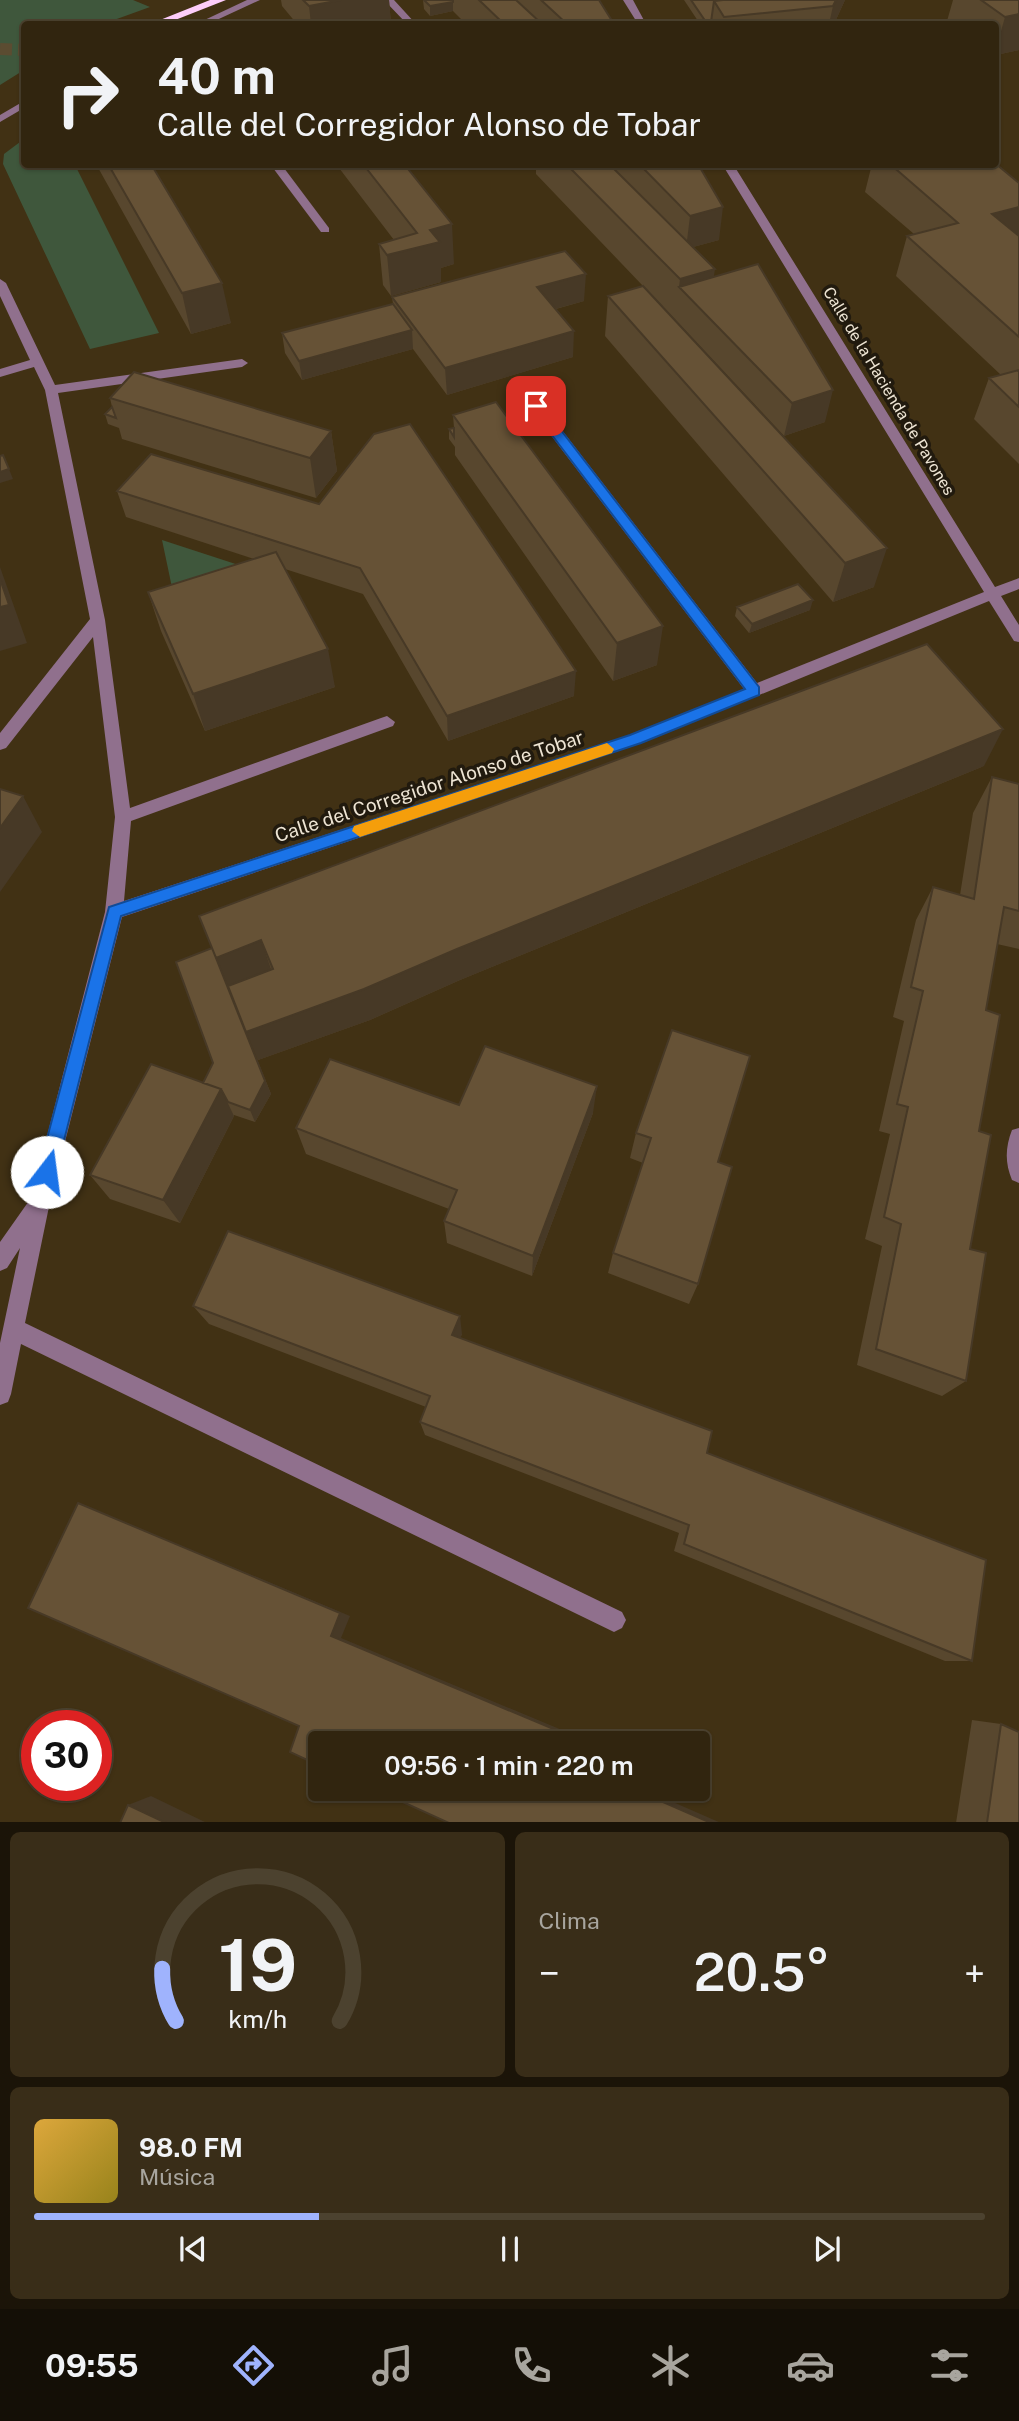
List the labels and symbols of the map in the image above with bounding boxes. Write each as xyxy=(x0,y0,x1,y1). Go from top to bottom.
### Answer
street label: Calle de la Hacienda de Pavones xyxy=(819,283,959,499)
pin xyxy=(506,376,566,436)
street label: Calle del Corregidor Alonso de Tobar xyxy=(272,726,586,846)
position arrow xyxy=(10,1135,84,1209)
speed limit sign: 30 xyxy=(21,1710,112,1801)

